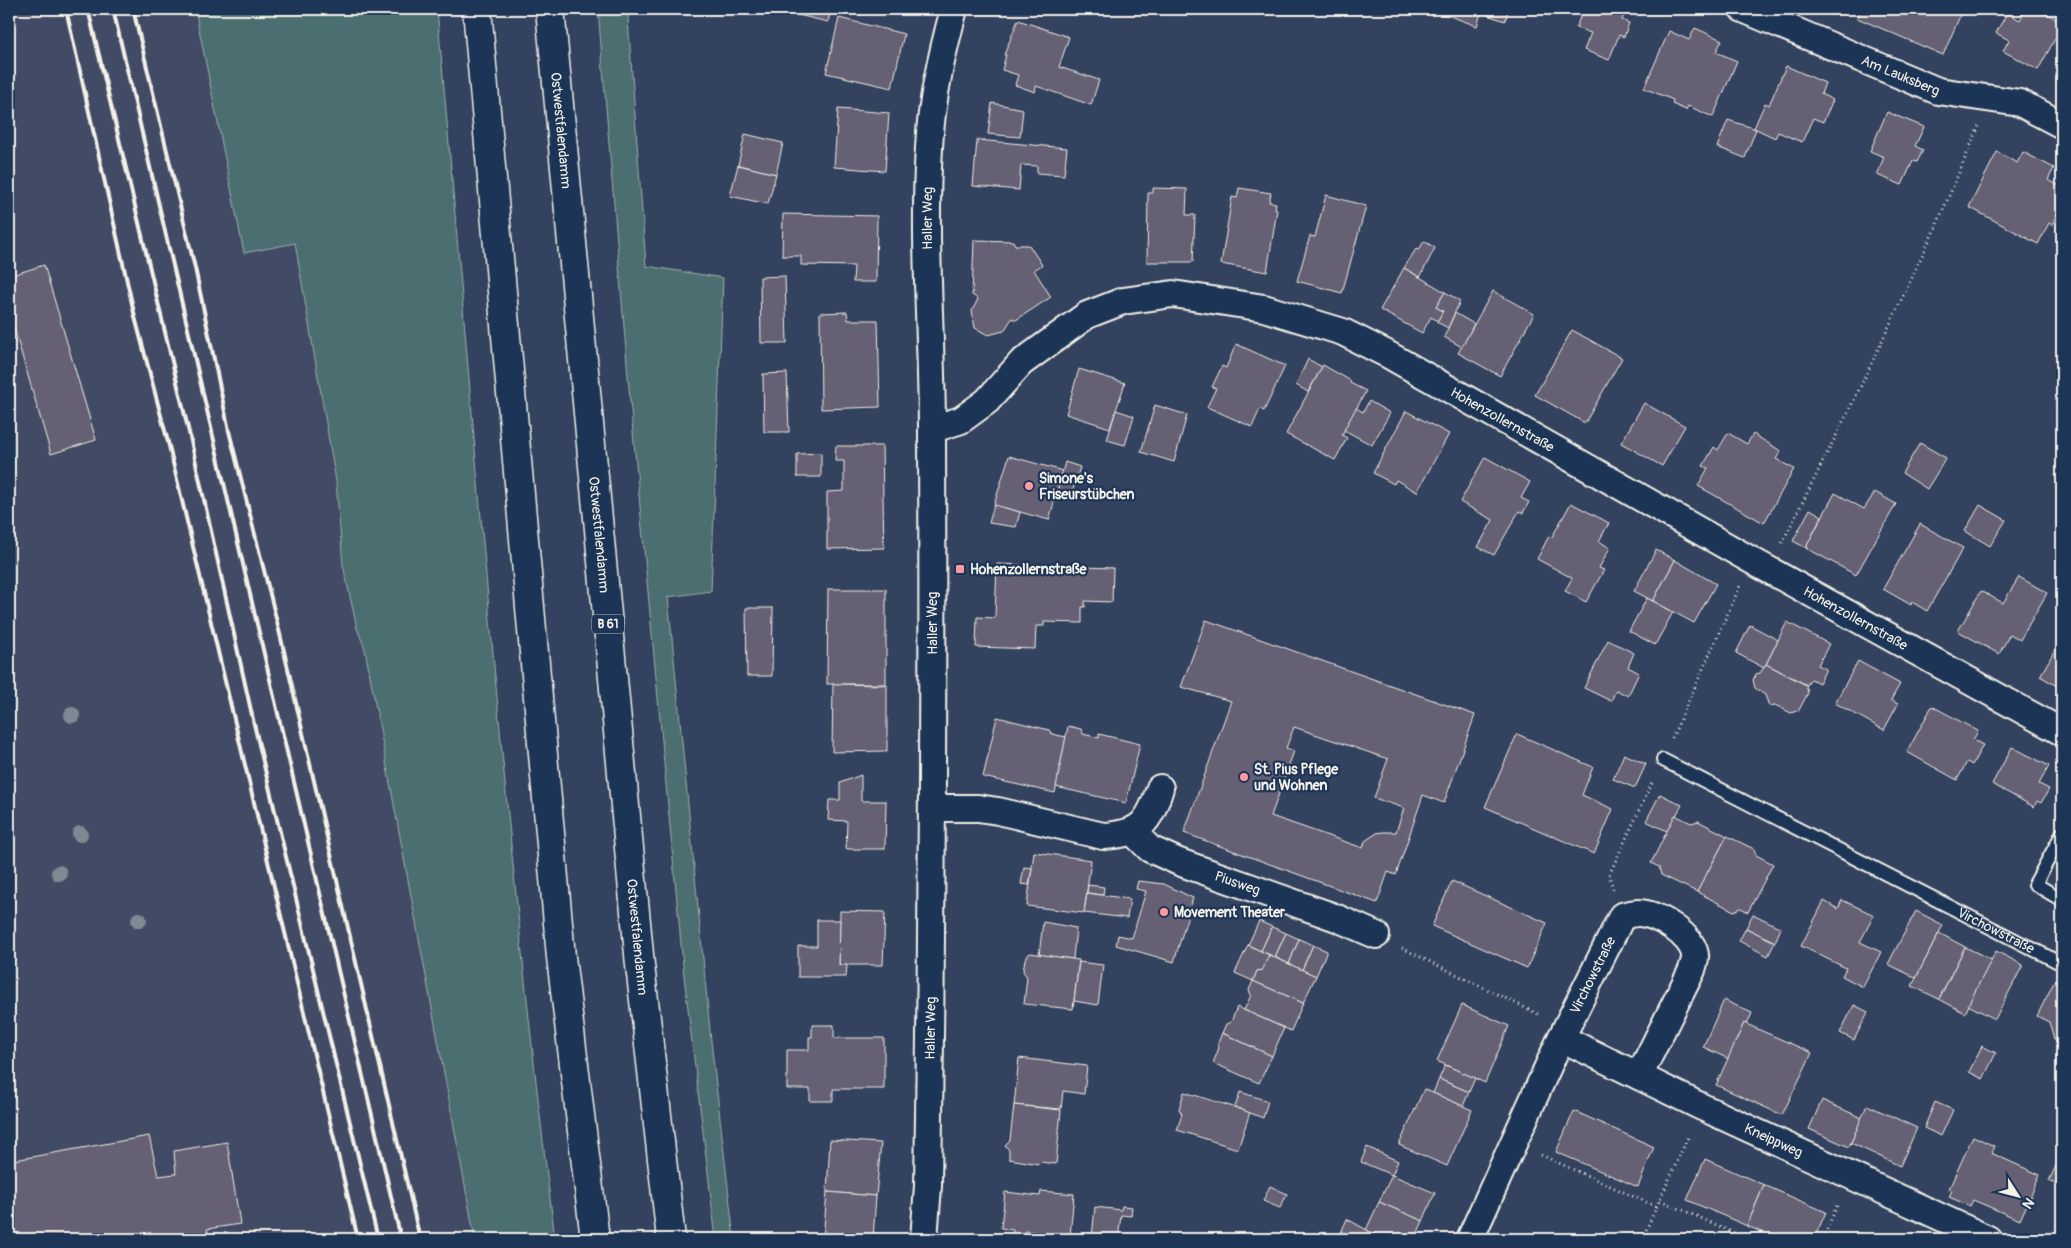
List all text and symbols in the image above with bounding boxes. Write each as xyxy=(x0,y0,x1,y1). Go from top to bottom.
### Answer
street label: Am Lauksberg xyxy=(1859,52,1942,100)
street label: Ostwestfalendamm xyxy=(547,72,575,190)
street label: Haller Weg xyxy=(919,187,936,250)
street label: Hohenzollernstraße xyxy=(1447,384,1557,456)
place label: Simone's Friseurstübchen xyxy=(1039,470,1134,503)
street label: Ostwestfalendamm xyxy=(585,476,613,594)
marker: Simone's Friseurstübchen xyxy=(1023,480,1035,492)
place label: Hohenzollernstraße xyxy=(970,561,1088,578)
marker: Hohenzollernstraße xyxy=(954,563,966,575)
street label: Hohenzollernstraße xyxy=(1800,583,1911,654)
street label: Haller Weg xyxy=(924,592,941,655)
road number: B 61 xyxy=(592,614,624,634)
place label: St. Pius Pflege und Wohnen xyxy=(1254,761,1339,794)
marker: St. Pius Pflege und Wohnen xyxy=(1238,771,1250,783)
street label: Piusweg xyxy=(1212,867,1262,899)
street label: Ostwestfalendamm xyxy=(623,878,651,996)
place label: Movement Theater xyxy=(1174,904,1286,921)
street label: Virchowstraße xyxy=(1954,904,2037,958)
marker: Movement Theater xyxy=(1158,906,1170,918)
street label: Virchowstraße xyxy=(1566,934,1619,1017)
street label: Haller Weg xyxy=(922,997,939,1060)
street label: Kneippweg xyxy=(1742,1120,1805,1161)
north arrow xyxy=(1994,1170,2044,1220)
text: N xyxy=(2018,1195,2038,1212)

